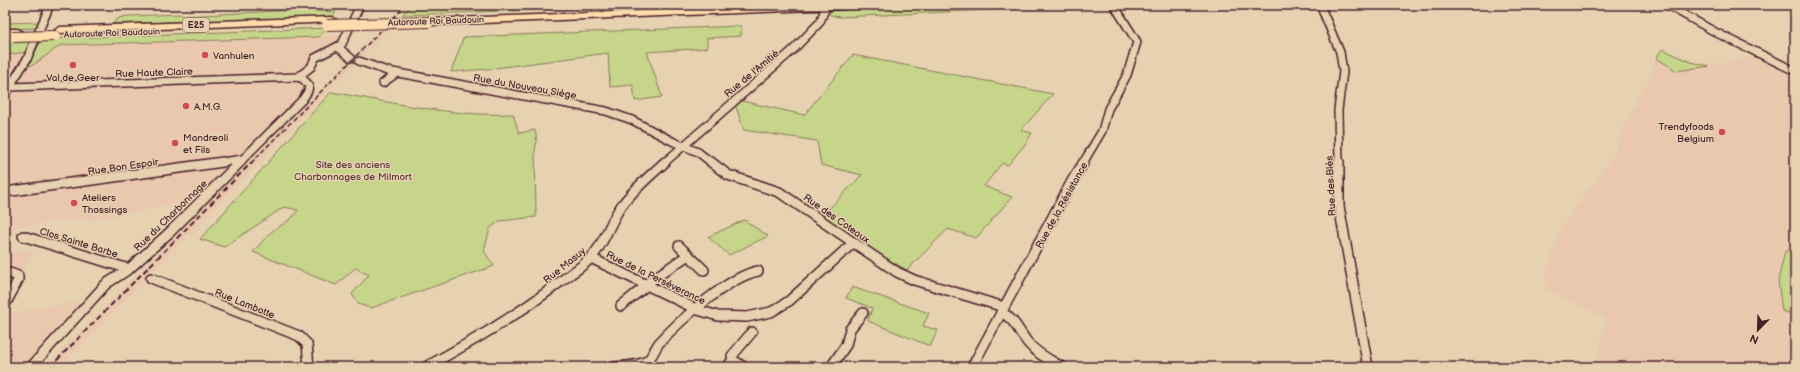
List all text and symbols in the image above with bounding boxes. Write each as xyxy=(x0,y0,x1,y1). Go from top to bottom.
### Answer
street label: Autoroute Roi Baudouin xyxy=(388,14,484,29)
road number: E25 xyxy=(183,18,209,32)
street label: Autoroute Roi Baudouin xyxy=(64,26,160,41)
street label: Rue de l'Amitié xyxy=(722,47,781,100)
marker: Vanhulen xyxy=(200,50,210,60)
place label: Vanhulen xyxy=(213,50,255,62)
marker: Val de Geer xyxy=(68,60,78,70)
street label: Rue Haute Claire xyxy=(115,66,193,80)
place label: Val de Geer xyxy=(46,72,100,84)
street label: Rue du Nouveau Siège xyxy=(472,72,577,102)
marker: A.M.G. xyxy=(181,101,191,111)
place label: A.M.G. xyxy=(194,101,222,113)
place label: Trendyfoods Belgium xyxy=(1659,121,1714,145)
marker: Trendyfoods Belgium xyxy=(1717,127,1727,137)
place label: Mandreoli et Fils xyxy=(183,132,228,156)
marker: Mandreoli et Fils xyxy=(170,138,180,148)
street label: Rue des Blés xyxy=(1323,155,1339,217)
street label: Rue Bon Espoir xyxy=(87,156,160,178)
park label: Site des anciens Charbonnages de Milmort xyxy=(294,159,412,183)
street label: Rue de la Résistance xyxy=(1033,160,1091,251)
street label: Rue du Charbonnage xyxy=(132,178,210,254)
place label: Ateliers Thossings xyxy=(82,192,128,216)
street label: Rue des Coteaux xyxy=(801,192,872,246)
marker: Ateliers Thossings xyxy=(69,198,79,208)
street label: Clos Sainte Barbe xyxy=(38,225,119,261)
street label: Rue Masuy xyxy=(541,245,588,286)
street label: Rue de la Perséverance xyxy=(604,249,707,307)
street label: Rue Lambotte xyxy=(213,286,276,321)
north arrow xyxy=(1738,310,1778,350)
text: N xyxy=(1748,331,1761,346)

